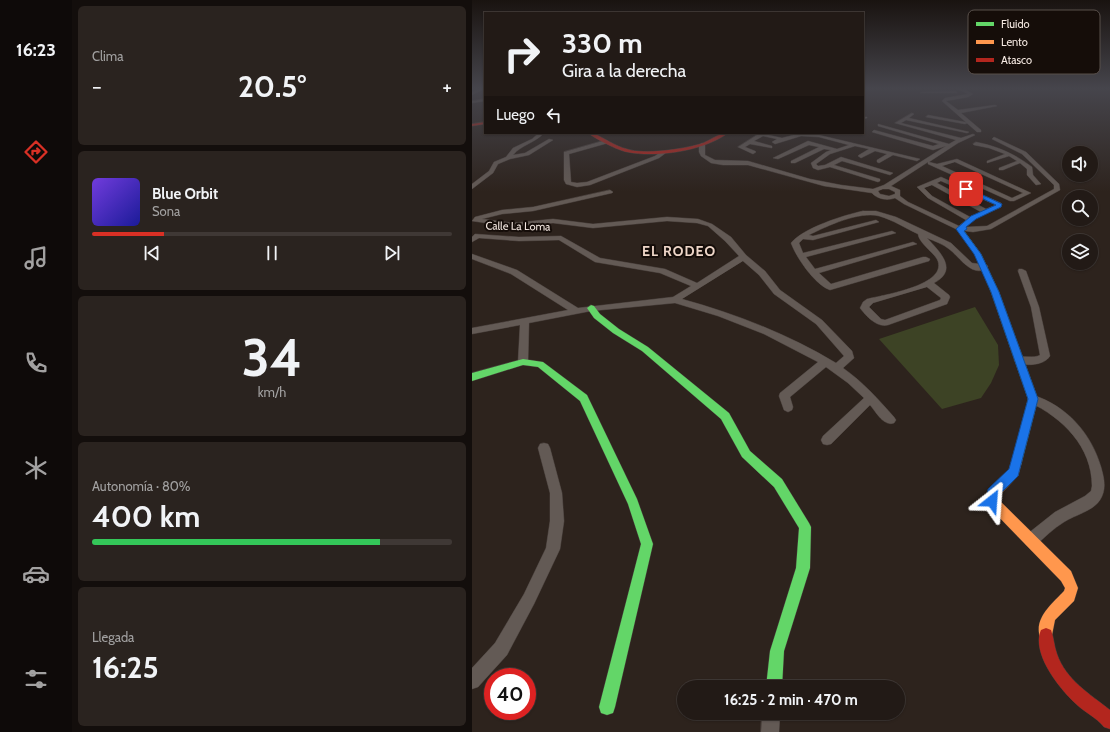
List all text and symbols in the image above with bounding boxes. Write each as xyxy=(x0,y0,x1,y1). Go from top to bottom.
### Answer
legend xyxy=(968,10,1100,74)
text: Fluido xyxy=(1001,17,1030,31)
text: 330 m xyxy=(562,26,643,60)
icon: right xyxy=(496,28,548,80)
text: Lento xyxy=(1001,35,1028,49)
text: 16:23 xyxy=(16,39,56,61)
text: Clima xyxy=(92,48,123,64)
text: Atasco xyxy=(1001,53,1032,67)
text: Gira a la derecha xyxy=(562,60,686,82)
text: 20.5° xyxy=(238,68,306,105)
text: − xyxy=(92,73,102,100)
text: + xyxy=(442,73,452,100)
icon: left xyxy=(543,104,565,126)
text: Luego xyxy=(496,106,535,124)
icon: directions xyxy=(22,138,50,166)
map controls xyxy=(1062,146,1098,270)
button: sound xyxy=(1062,146,1098,182)
pin xyxy=(949,172,983,206)
icon: arrive xyxy=(955,178,977,200)
text: Blue Orbit xyxy=(152,185,218,203)
button: search xyxy=(1062,190,1098,226)
text: Sona xyxy=(152,203,180,219)
street label: Calle La Loma xyxy=(485,218,551,234)
button: layers xyxy=(1062,234,1098,270)
icon: previous xyxy=(141,242,163,264)
icon: pause xyxy=(261,242,283,264)
icon: next xyxy=(381,242,403,264)
district label: EL RODEO xyxy=(642,242,716,260)
icon: music xyxy=(22,244,50,272)
text: 34 xyxy=(242,326,302,389)
icon: phone xyxy=(22,349,50,377)
text: km/h xyxy=(258,384,286,400)
icon: climate xyxy=(22,454,50,482)
text: Autonomía · 80% xyxy=(92,478,191,494)
position arrow xyxy=(971,480,1013,522)
text: 400 km xyxy=(92,498,200,535)
icon: car xyxy=(22,560,50,588)
text: Llegada xyxy=(92,629,134,645)
text: 16:25 xyxy=(92,649,159,686)
icon: filters xyxy=(22,665,50,693)
speed limit sign: 40 xyxy=(484,668,536,720)
text: 16:25 · 2 min · 470 m xyxy=(724,691,858,709)

